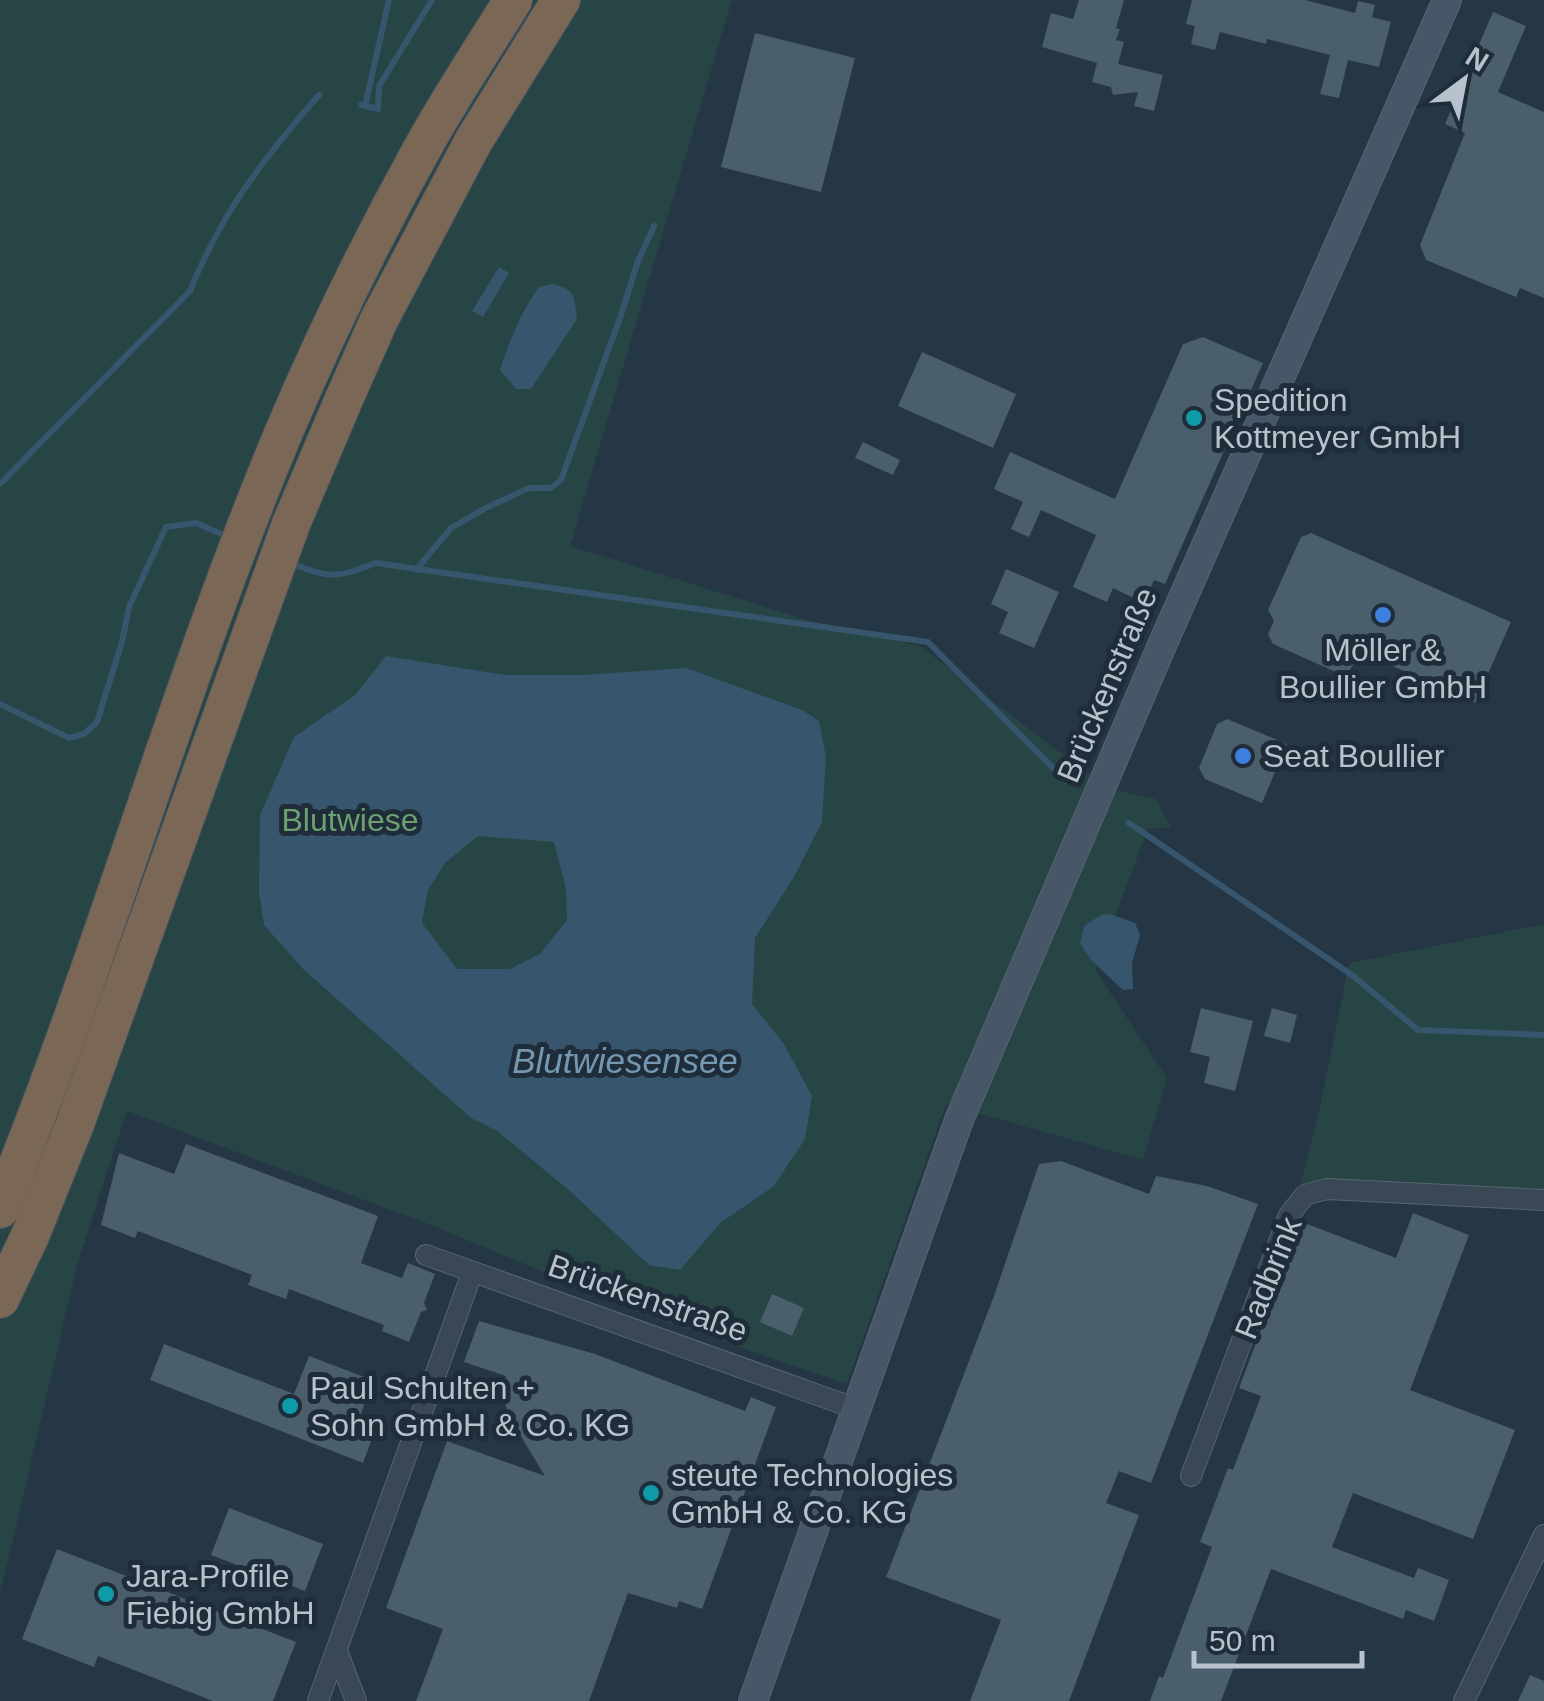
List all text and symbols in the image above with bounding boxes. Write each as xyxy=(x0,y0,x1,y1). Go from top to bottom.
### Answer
north arrow xyxy=(1414,30,1514,130)
text: N xyxy=(1460,41,1494,78)
place label: Spedition Kottmeyer GmbH xyxy=(1214,382,1461,455)
marker: Spedition Kottmeyer GmbH xyxy=(1183,407,1205,429)
street label: Brückenstraße xyxy=(1050,582,1164,788)
marker: Möller & Boullier GmbH xyxy=(1372,604,1394,626)
place label: Möller & Boullier GmbH xyxy=(1279,632,1487,705)
place label: Seat Boullier xyxy=(1263,738,1445,774)
marker: Seat Boullier xyxy=(1232,745,1254,767)
park label: Blutwiese xyxy=(282,802,418,838)
water label: Blutwiesensee xyxy=(512,1041,738,1080)
street label: Radbrink xyxy=(1227,1211,1309,1344)
street label: Brückenstraße xyxy=(544,1247,752,1349)
place label: Paul Schulten + Sohn GmbH & Co. KG xyxy=(310,1370,630,1443)
marker: Paul Schulten + Sohn GmbH & Co. KG xyxy=(279,1395,301,1417)
place label: steute Technologies GmbH & Co. KG xyxy=(671,1457,953,1530)
marker: steute Technologies GmbH & Co. KG xyxy=(640,1482,662,1504)
place label: Jara-Profile Fiebig GmbH xyxy=(126,1558,315,1631)
marker: Jara-Profile Fiebig GmbH xyxy=(95,1583,117,1605)
scale bar xyxy=(1194,1606,1362,1668)
text: 50 m xyxy=(1209,1624,1276,1657)

